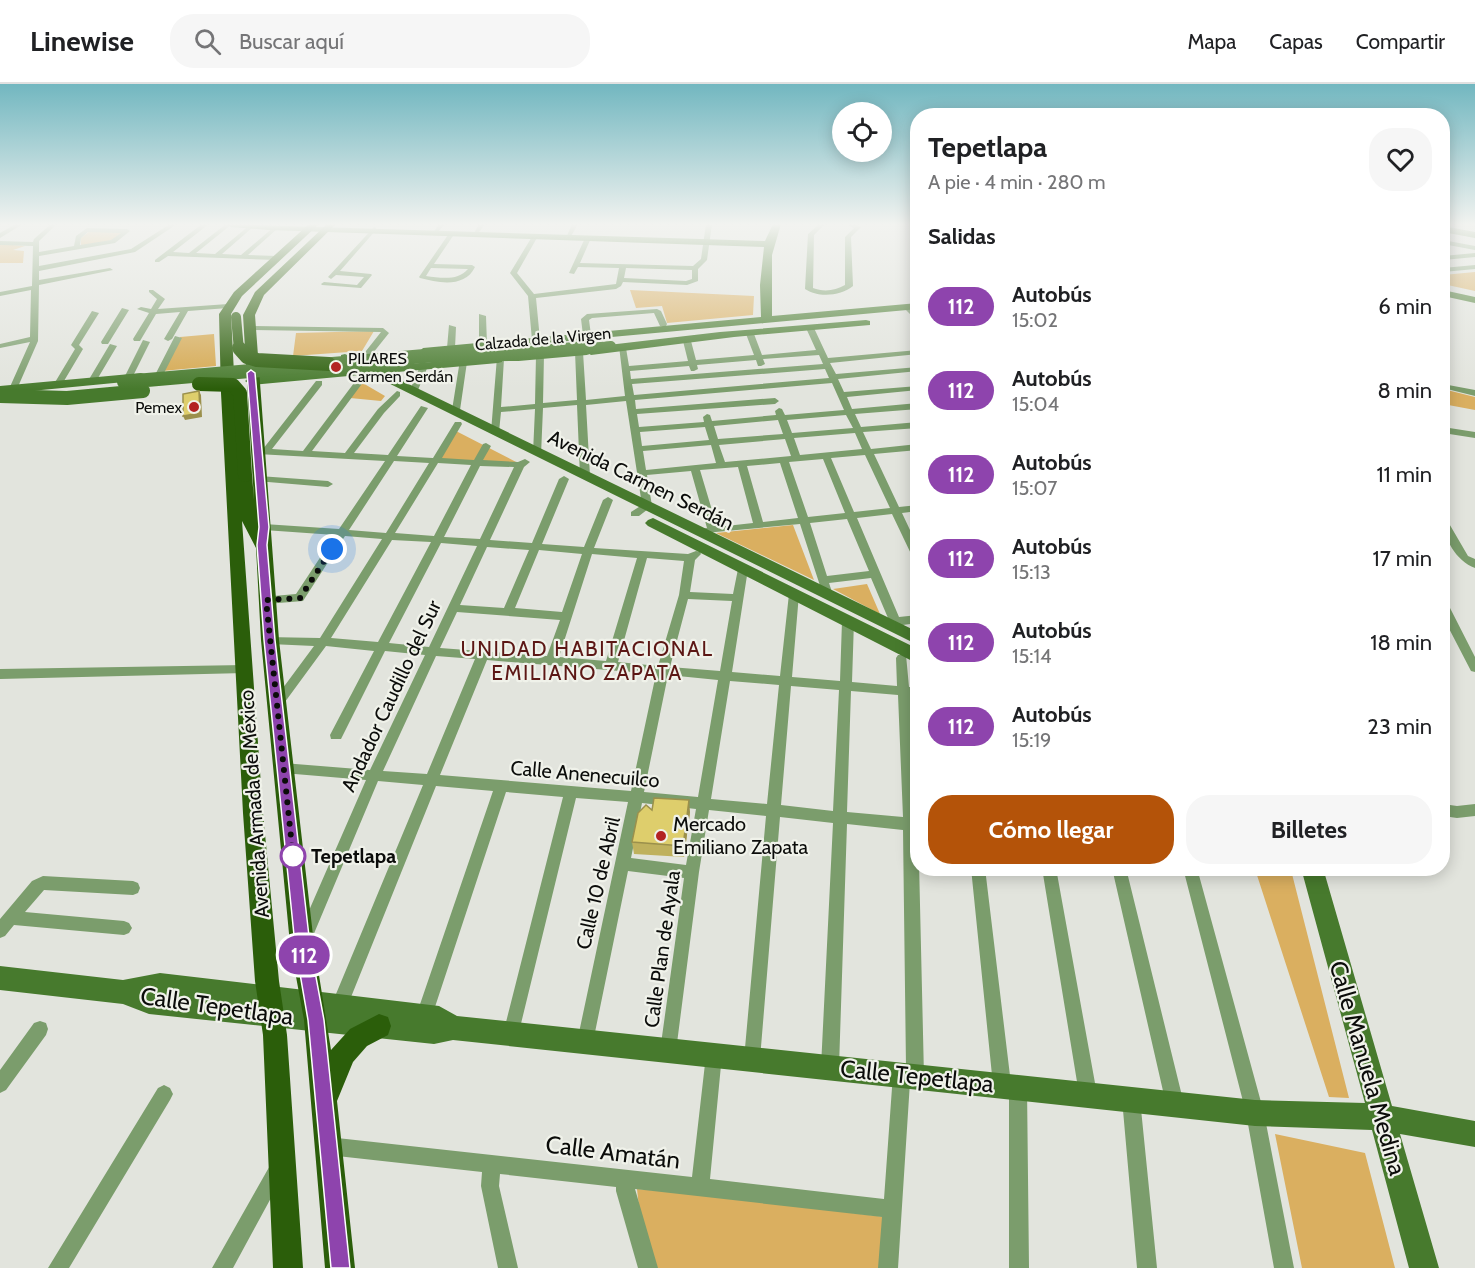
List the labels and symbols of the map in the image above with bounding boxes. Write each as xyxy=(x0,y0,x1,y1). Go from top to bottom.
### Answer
street label: Calzada de la Virgen xyxy=(474,324,612,354)
place label: PILARES Carmen Serdán xyxy=(348,349,453,386)
marker: PILARES Carmen Serdán xyxy=(329,360,343,374)
place label: Pemex xyxy=(135,398,182,417)
marker: Pemex xyxy=(187,400,201,414)
street label: Avenida Carmen Serdán xyxy=(544,425,738,535)
your location xyxy=(317,534,347,564)
street label: Andador Caudillo del Sur xyxy=(336,596,446,796)
district label: UNIDAD HABITACIONAL EMILIANO ZAPATA xyxy=(461,636,713,685)
street label: Avenida Armada de México xyxy=(234,689,274,919)
street label: Calle Anenecuilco xyxy=(509,756,661,792)
place label: Mercado Emiliano Zapata xyxy=(673,812,809,859)
street label: Calle 10 de Abril xyxy=(571,814,625,952)
marker: Mercado Emiliano Zapata xyxy=(654,829,668,843)
marker: Tepetlapa xyxy=(280,843,306,869)
place label: Tepetlapa xyxy=(311,844,396,868)
street label: Calle Plan de Ayala xyxy=(639,868,685,1029)
line badge: 112 xyxy=(270,936,338,974)
street label: Calle Manuela Medina xyxy=(1323,957,1413,1179)
street label: Calle Tepetlapa xyxy=(139,981,296,1031)
street label: Calle Tepetlapa xyxy=(839,1054,996,1099)
street label: Calle Amatán xyxy=(544,1129,682,1175)

